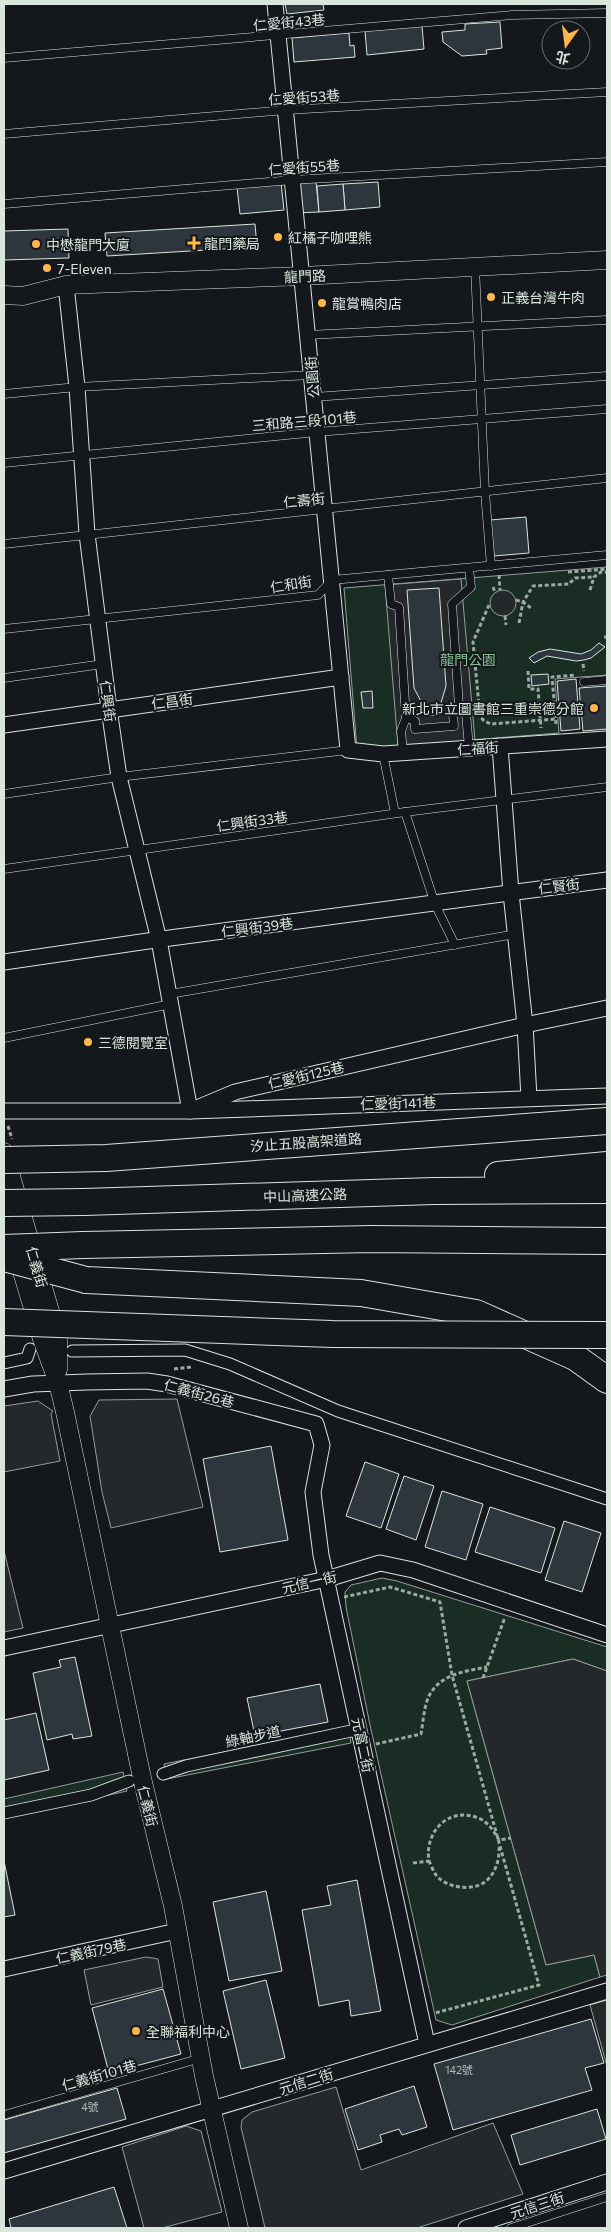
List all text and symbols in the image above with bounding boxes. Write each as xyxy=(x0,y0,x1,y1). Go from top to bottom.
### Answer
street label: 仁愛街43巷 xyxy=(252,10,326,34)
north arrow xyxy=(541,20,591,70)
text: 北 xyxy=(554,48,572,68)
street label: 仁愛街53巷 xyxy=(267,86,341,108)
street label: 仁愛街55巷 xyxy=(267,156,341,178)
place label: 紅橘子咖哩熊 xyxy=(288,229,372,246)
marker: 紅橘子咖哩熊 xyxy=(272,231,284,243)
place label: 龍門藥局 xyxy=(204,235,260,252)
place label: 中懋龍門大廈 xyxy=(46,236,130,253)
marker: 龍門藥局 xyxy=(188,237,200,249)
marker: 中懋龍門大廈 xyxy=(30,238,42,250)
place label: 7-Eleven xyxy=(57,260,112,277)
marker: 7-Eleven xyxy=(41,262,53,274)
street label: 龍門路 xyxy=(284,266,326,286)
place label: 正義台灣牛肉 xyxy=(501,289,585,306)
marker: 正義台灣牛肉 xyxy=(485,291,497,303)
place label: 龍賞鴨肉店 xyxy=(332,295,402,312)
marker: 龍賞鴨肉店 xyxy=(316,297,328,309)
street label: 公園街 xyxy=(302,355,322,399)
street label: 三和路三段101巷 xyxy=(251,408,357,434)
street label: 仁壽街 xyxy=(282,489,326,511)
street label: 仁和街 xyxy=(269,572,313,596)
park label: 龍門公園 xyxy=(440,651,496,668)
street label: 仁興街 xyxy=(97,679,119,723)
street label: 仁昌街 xyxy=(150,690,194,712)
place label: 新北市立圖書館三重崇德分館 xyxy=(402,700,584,717)
marker: 新北市立圖書館三重崇德分館 xyxy=(588,702,600,714)
street label: 仁福街 xyxy=(456,738,500,758)
street label: 仁興街33巷 xyxy=(215,808,289,834)
street label: 仁賢街 xyxy=(537,875,581,897)
street label: 仁興街39巷 xyxy=(220,914,294,940)
place label: 三德閱覽室 xyxy=(98,1034,168,1051)
marker: 三德閱覽室 xyxy=(82,1036,94,1048)
street label: 仁愛街125巷 xyxy=(266,1058,346,1092)
street label: 仁愛街141巷 xyxy=(360,1093,436,1113)
street label: 汐止五股高架道路 xyxy=(250,1130,362,1154)
street label: 中山高速公路 xyxy=(263,1185,347,1205)
street label: 仁義街 xyxy=(23,1244,51,1290)
street label: 仁義街26巷 xyxy=(162,1375,236,1411)
street label: 元信一街 xyxy=(280,1567,338,1597)
street label: 元富二街 xyxy=(349,1716,377,1774)
street label: 綠軸步道 xyxy=(224,1722,282,1750)
street label: 仁義街 xyxy=(135,1784,161,1828)
street label: 仁義街79巷 xyxy=(54,1935,128,1967)
place label: 全聯福利中心 xyxy=(146,2023,230,2040)
marker: 全聯福利中心 xyxy=(130,2025,142,2037)
street label: 仁義街101巷 xyxy=(60,2056,138,2094)
house number: 142號 xyxy=(445,2063,473,2076)
street label: 元信二街 xyxy=(277,2065,335,2097)
house number: 4號 xyxy=(81,2100,99,2113)
street label: 元信三街 xyxy=(508,2188,566,2222)

